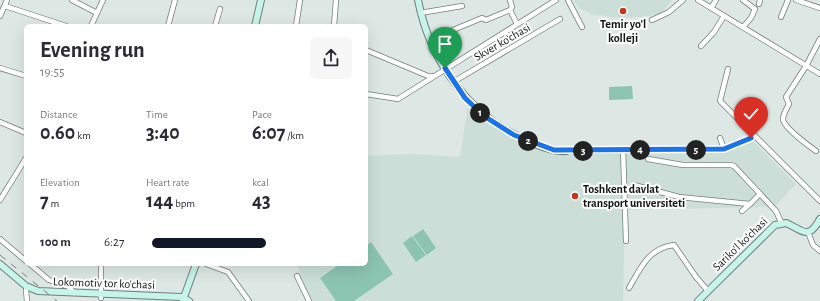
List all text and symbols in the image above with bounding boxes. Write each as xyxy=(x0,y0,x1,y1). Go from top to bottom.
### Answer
marker: Temir yo'l kolleji xyxy=(618,6,628,16)
place label: Temir yo'l kolleji xyxy=(600,18,646,45)
street label: Skver ko'chasi xyxy=(472,21,532,63)
pin xyxy=(428,27,462,68)
icon: arrive xyxy=(434,33,456,55)
button: share xyxy=(310,37,352,79)
text: Evening run xyxy=(40,39,145,61)
text: 19:55 xyxy=(40,66,64,79)
pin xyxy=(734,97,768,138)
pin: 1 xyxy=(470,103,490,123)
icon: check xyxy=(740,103,762,125)
text: 1 xyxy=(478,107,482,118)
text: Distance xyxy=(40,109,77,120)
text: Time xyxy=(146,109,168,120)
text: Pace xyxy=(252,109,272,120)
text: 0.60 xyxy=(40,123,75,143)
text: 3:40 xyxy=(146,123,180,143)
text: 6:07 xyxy=(252,123,285,143)
text: km xyxy=(75,130,91,141)
text: /km xyxy=(285,130,304,141)
pin: 2 xyxy=(518,131,538,151)
text: 2 xyxy=(525,135,531,146)
pin: 4 xyxy=(630,140,650,160)
pin: 5 xyxy=(686,140,706,160)
pin: 3 xyxy=(573,141,593,161)
text: 4 xyxy=(637,144,643,155)
text: 5 xyxy=(694,144,698,155)
text: 3 xyxy=(581,145,585,156)
text: Elevation xyxy=(40,177,80,188)
text: Heart rate xyxy=(146,177,189,188)
text: kcal xyxy=(252,177,269,188)
place label: Toshkent davlat transport universiteti xyxy=(583,183,685,209)
text: 7 xyxy=(40,191,49,211)
text: 144 xyxy=(146,191,173,211)
text: 43 xyxy=(252,191,271,211)
marker: Toshkent davlat transport universiteti xyxy=(570,191,580,201)
text: m xyxy=(49,198,59,209)
text: bpm xyxy=(173,198,195,209)
street label: Sariko'l ko'chasi xyxy=(710,215,770,273)
text: 100 m xyxy=(40,236,71,249)
text: 6:27 xyxy=(104,236,124,249)
street label: Lokomotiv tor ko'chasi xyxy=(53,275,155,291)

